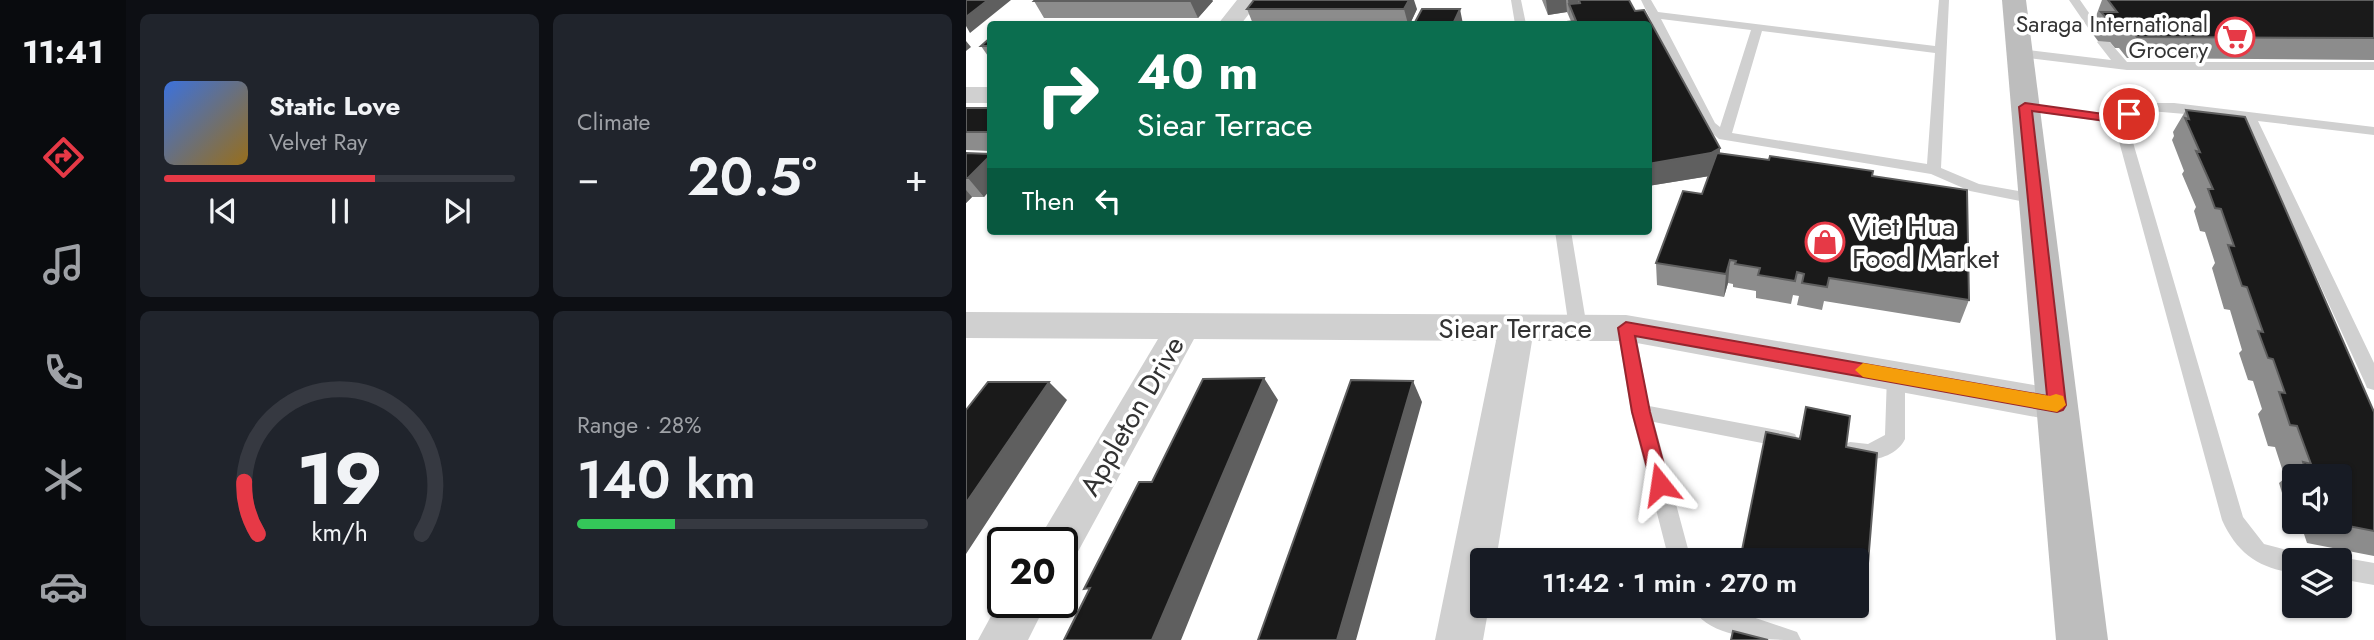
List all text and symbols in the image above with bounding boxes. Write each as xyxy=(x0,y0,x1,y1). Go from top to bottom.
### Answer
place label: Saraga International Grocery xyxy=(2016,7,2209,67)
supermarket icon: Saraga International Grocery xyxy=(2214,16,2256,58)
text: 11:41 xyxy=(22,29,104,75)
text: 40 m xyxy=(1137,37,1259,107)
icon: right xyxy=(1022,49,1113,140)
pin xyxy=(2099,84,2159,144)
text: Static Love xyxy=(269,87,401,125)
icon: arrive xyxy=(2110,95,2148,133)
text: Siear Terrace xyxy=(1137,102,1313,148)
text: Climate xyxy=(577,105,650,139)
text: Velvet Ray xyxy=(269,125,367,159)
icon: directions xyxy=(39,133,88,182)
text: 20.5° xyxy=(687,139,817,215)
text: − xyxy=(577,150,599,205)
text: + xyxy=(905,150,928,205)
text: Then xyxy=(1022,182,1075,220)
icon: left xyxy=(1089,182,1127,220)
icon: previous xyxy=(204,192,242,230)
icon: pause xyxy=(321,192,359,230)
icon: next xyxy=(438,192,476,230)
place label: Viet Hua Food Market xyxy=(1852,206,1999,279)
shop icon: Viet Hua Food Market xyxy=(1804,221,1846,263)
icon: music xyxy=(39,240,88,289)
street label: Siear Terrace xyxy=(1438,308,1592,349)
street label: Appleton Drive xyxy=(1070,328,1194,504)
icon: phone xyxy=(39,348,88,397)
text: Range · 28% xyxy=(577,408,702,442)
text: 19 xyxy=(297,427,382,532)
text: 140 km xyxy=(577,442,756,518)
position arrow xyxy=(1623,447,1697,521)
icon: climate xyxy=(39,455,88,504)
map controls xyxy=(2282,464,2352,618)
button: sound xyxy=(2282,464,2352,534)
text: km/h xyxy=(311,514,368,550)
speed limit sign: 20 xyxy=(987,527,1078,618)
button: layers xyxy=(2282,548,2352,618)
icon: car xyxy=(39,562,88,611)
text: 11:42 · 1 min · 270 m xyxy=(1542,564,1797,602)

